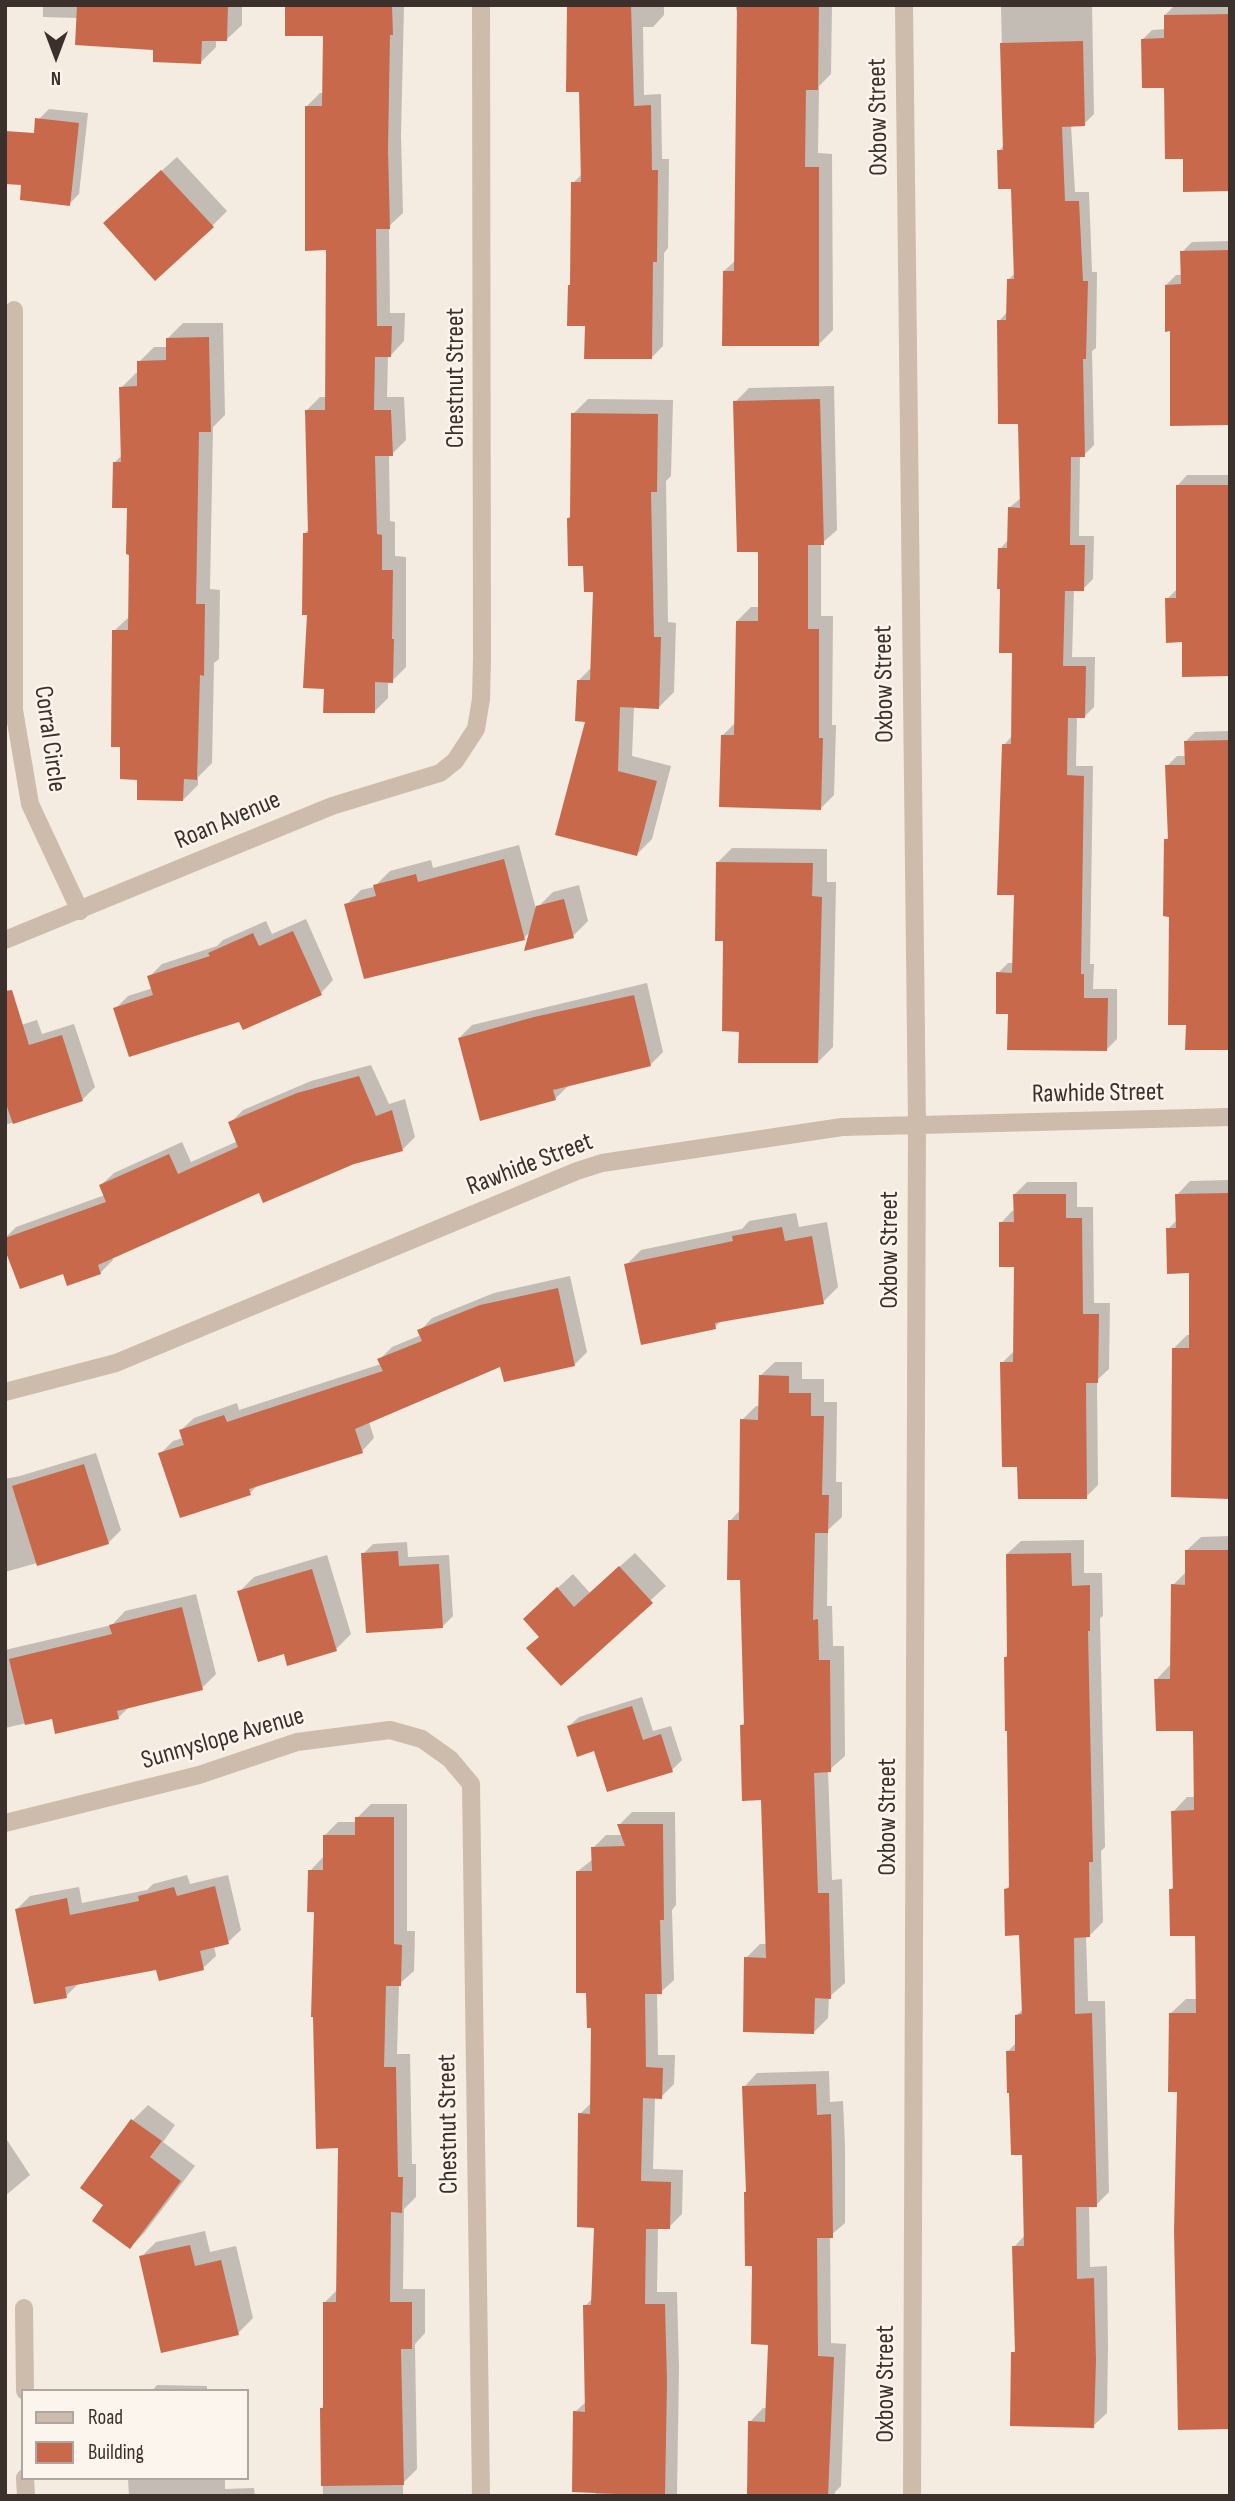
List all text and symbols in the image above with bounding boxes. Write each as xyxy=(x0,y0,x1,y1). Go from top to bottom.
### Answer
north arrow xyxy=(21,21,91,91)
street label: Oxbow Street xyxy=(862,58,896,176)
text: N xyxy=(51,66,61,89)
street label: Chestnut Street xyxy=(440,308,472,448)
street label: Oxbow Street xyxy=(868,625,902,743)
street label: Corral Circle xyxy=(26,684,72,794)
street label: Roan Avenue xyxy=(171,785,285,857)
street label: Rawhide Street xyxy=(1032,1077,1164,1111)
street label: Rawhide Street xyxy=(463,1127,597,1203)
street label: Oxbow Street xyxy=(874,1191,906,1309)
street label: Sunnyslope Avenue xyxy=(138,1701,308,1777)
street label: Oxbow Street xyxy=(872,1758,904,1876)
street label: Chestnut Street xyxy=(432,2054,466,2194)
street label: Oxbow Street xyxy=(870,2325,902,2443)
legend xyxy=(21,2389,248,2480)
text: Road xyxy=(88,2405,123,2430)
text: Building xyxy=(88,2440,144,2465)

